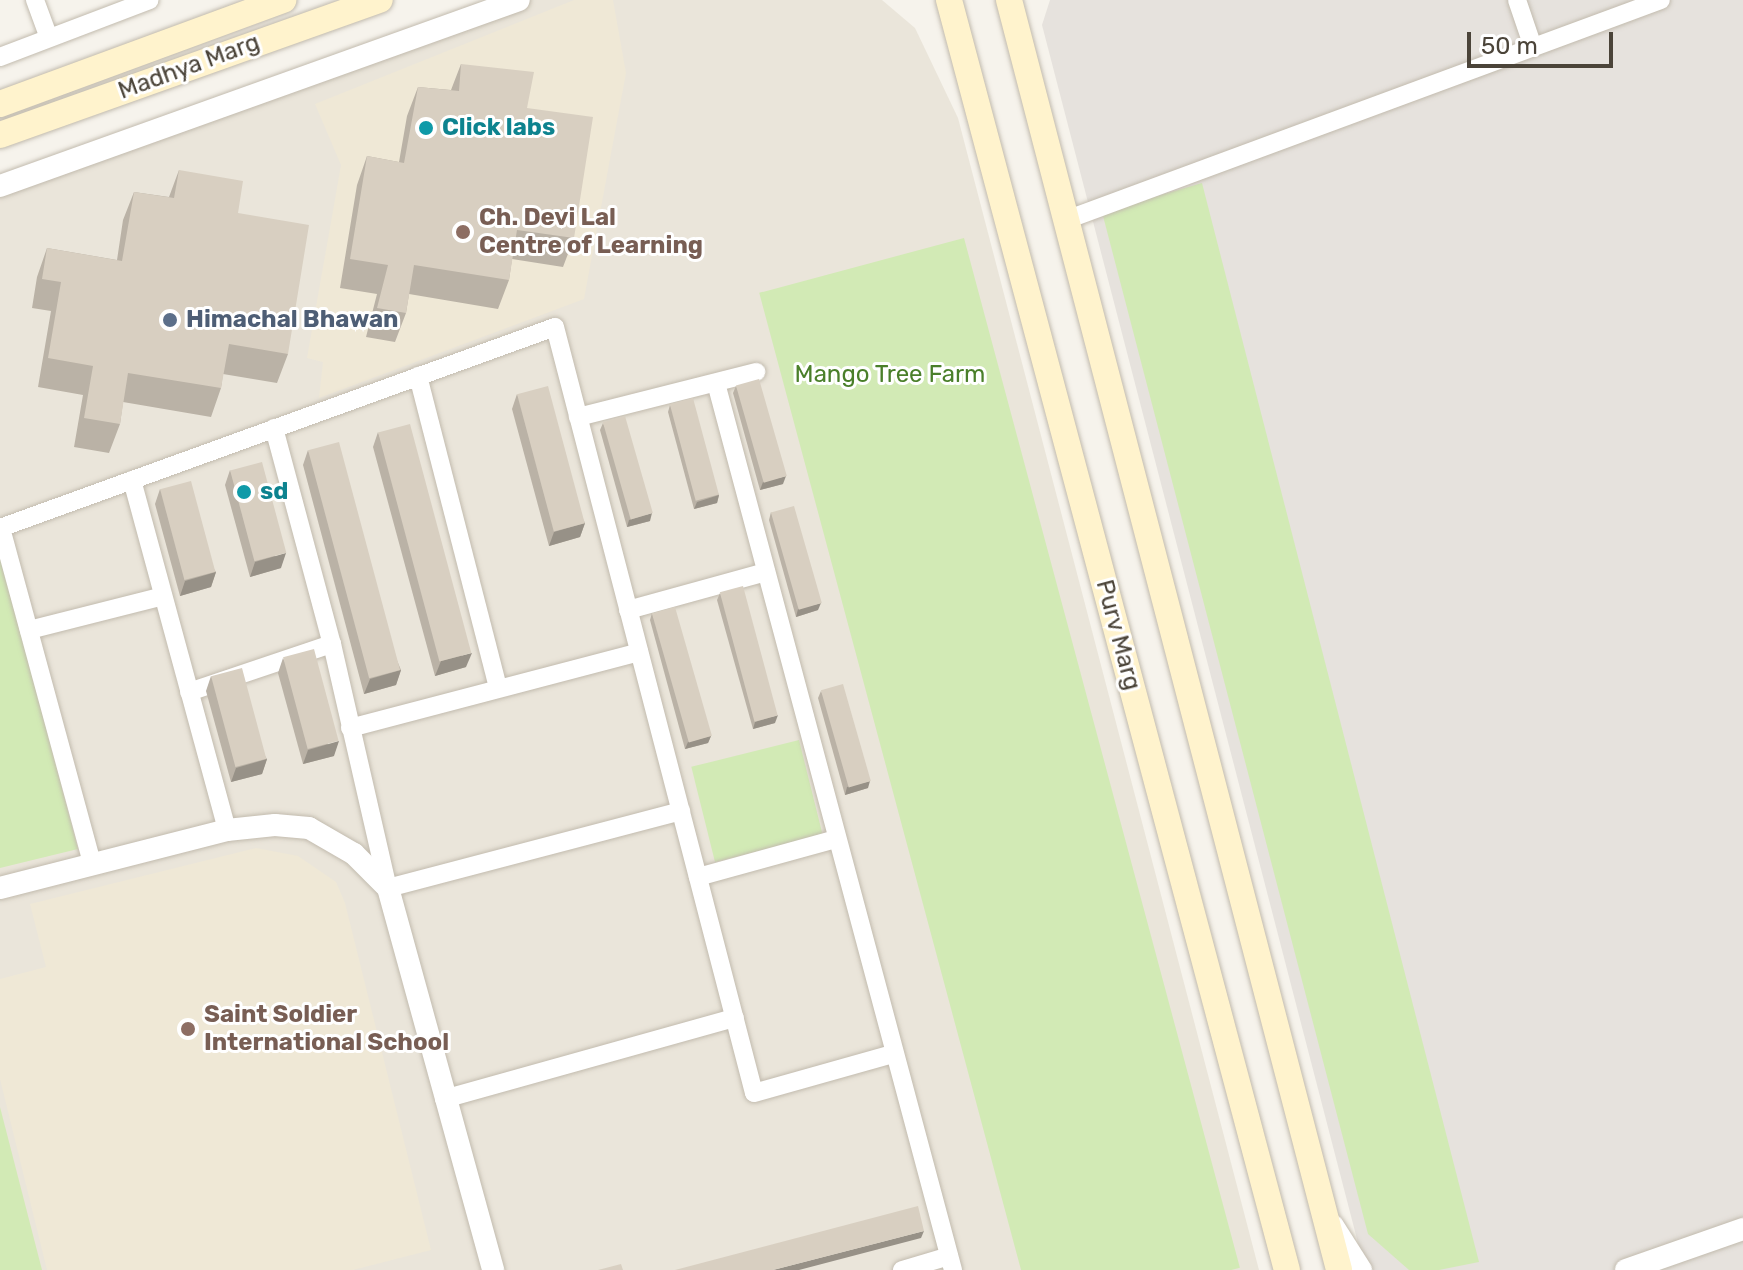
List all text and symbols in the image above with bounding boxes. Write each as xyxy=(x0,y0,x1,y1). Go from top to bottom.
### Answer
scale bar xyxy=(1471,16,1617,66)
street label: Madhya Marg xyxy=(114,28,264,106)
text: 50 m xyxy=(1481,32,1538,60)
place label: Click labs xyxy=(442,114,555,142)
marker: Click labs xyxy=(417,119,435,137)
place label: Ch. Devi Lal Centre of Learning xyxy=(479,204,704,260)
marker: Ch. Devi Lal Centre of Learning xyxy=(454,223,472,241)
place label: Himachal Bhawan xyxy=(186,306,399,334)
marker: Himachal Bhawan xyxy=(161,311,179,329)
park label: Mango Tree Farm xyxy=(794,361,986,389)
place label: sd xyxy=(260,478,288,506)
marker: sd xyxy=(235,483,253,501)
street label: Purv Marg xyxy=(1089,576,1147,694)
place label: Saint Soldier International School xyxy=(204,1001,449,1057)
marker: Saint Soldier International School xyxy=(179,1020,197,1038)

